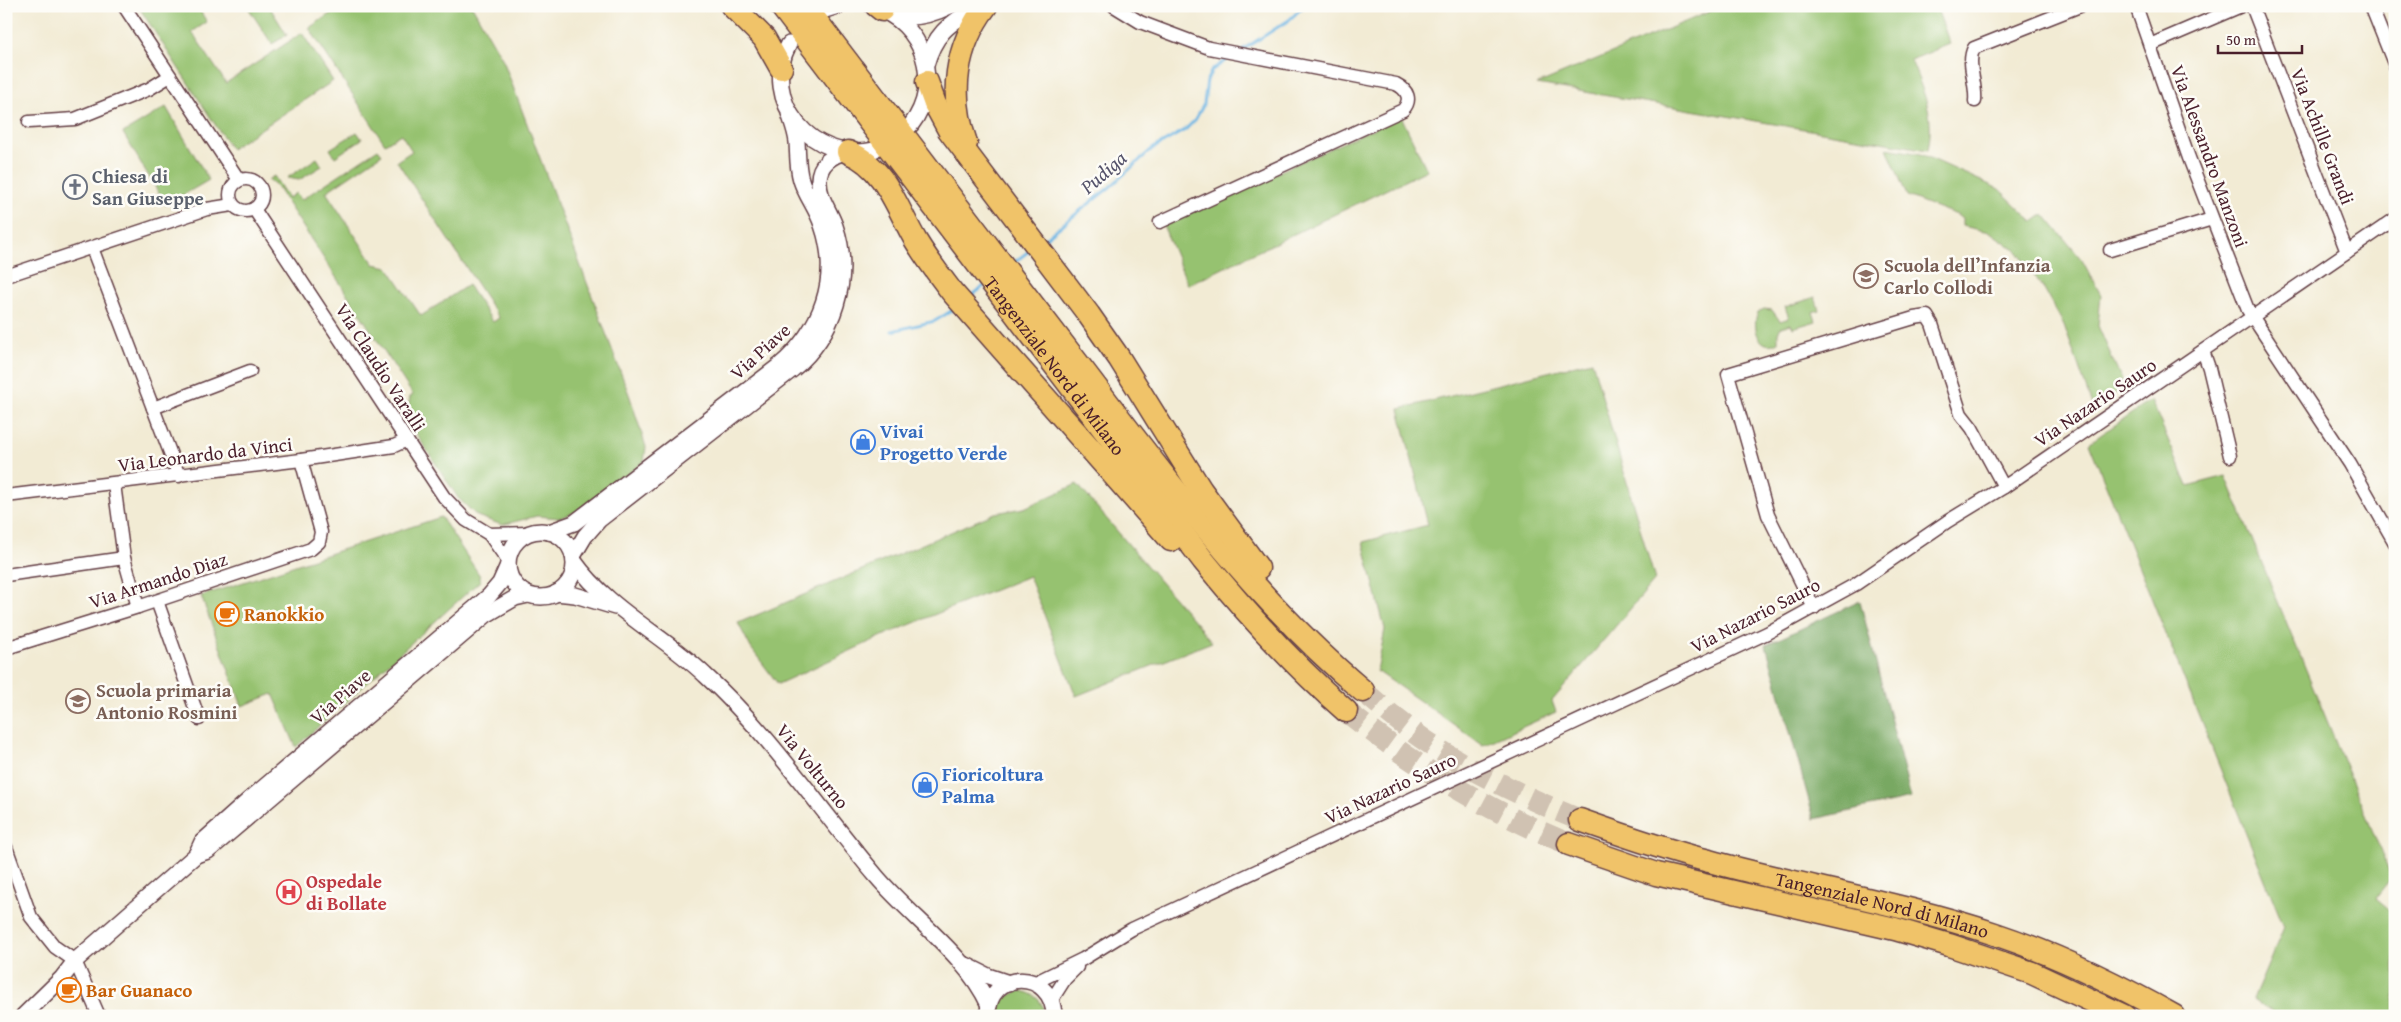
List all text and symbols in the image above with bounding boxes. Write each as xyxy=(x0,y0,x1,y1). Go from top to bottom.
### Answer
scale bar xyxy=(2218,22,2302,54)
text: 50 m xyxy=(2226,29,2257,50)
street label: Via Alessandro Manzoni xyxy=(2164,61,2256,251)
street label: Via Achille Grandi xyxy=(2284,64,2362,208)
water label: Pudiga xyxy=(1073,143,1133,201)
place label: Chiesa di San Giuseppe xyxy=(92,162,204,212)
church icon: Chiesa di San Giuseppe xyxy=(62,174,88,200)
place label: Scuola dell’Infanzia Carlo Collodi xyxy=(1884,251,2051,301)
school or university icon: Scuola dell’Infanzia Carlo Collodi xyxy=(1853,263,1879,289)
street label: Tangenziale Nord di Milano xyxy=(977,270,1132,461)
street label: Via Claudio Varalli xyxy=(329,297,433,437)
street label: Via Piave xyxy=(723,316,797,386)
street label: Via Nazario Sauro xyxy=(2028,351,2162,453)
place label: Vivai Progetto Verde xyxy=(880,417,1007,467)
street label: Via Leonardo da Vinci xyxy=(116,429,294,479)
shop icon: Vivai Progetto Verde xyxy=(850,429,876,455)
street label: Via Armando Diaz xyxy=(85,544,231,616)
street label: Via Nazario Sauro xyxy=(1685,570,1825,660)
place label: Ranokkio xyxy=(244,600,324,628)
cafe icon: Ranokkio xyxy=(214,601,240,627)
street label: Via Piave xyxy=(303,661,377,731)
place label: Scuola primaria Antonio Rosmini xyxy=(96,676,238,726)
school or university icon: Scuola primaria Antonio Rosmini xyxy=(65,688,91,714)
street label: Via Volturno xyxy=(770,717,856,815)
street label: Via Nazario Sauro xyxy=(1320,745,1460,831)
place label: Fioricoltura Palma xyxy=(942,760,1044,810)
shop icon: Fioricoltura Palma xyxy=(912,772,938,798)
street label: Tangenziale Nord di Milano xyxy=(1773,864,1993,945)
place label: Ospedale di Bollate xyxy=(306,867,387,917)
hospital icon: Ospedale di Bollate xyxy=(276,879,302,905)
place label: Bar Guanaco xyxy=(86,976,192,1004)
cafe icon: Bar Guanaco xyxy=(56,977,82,1003)

